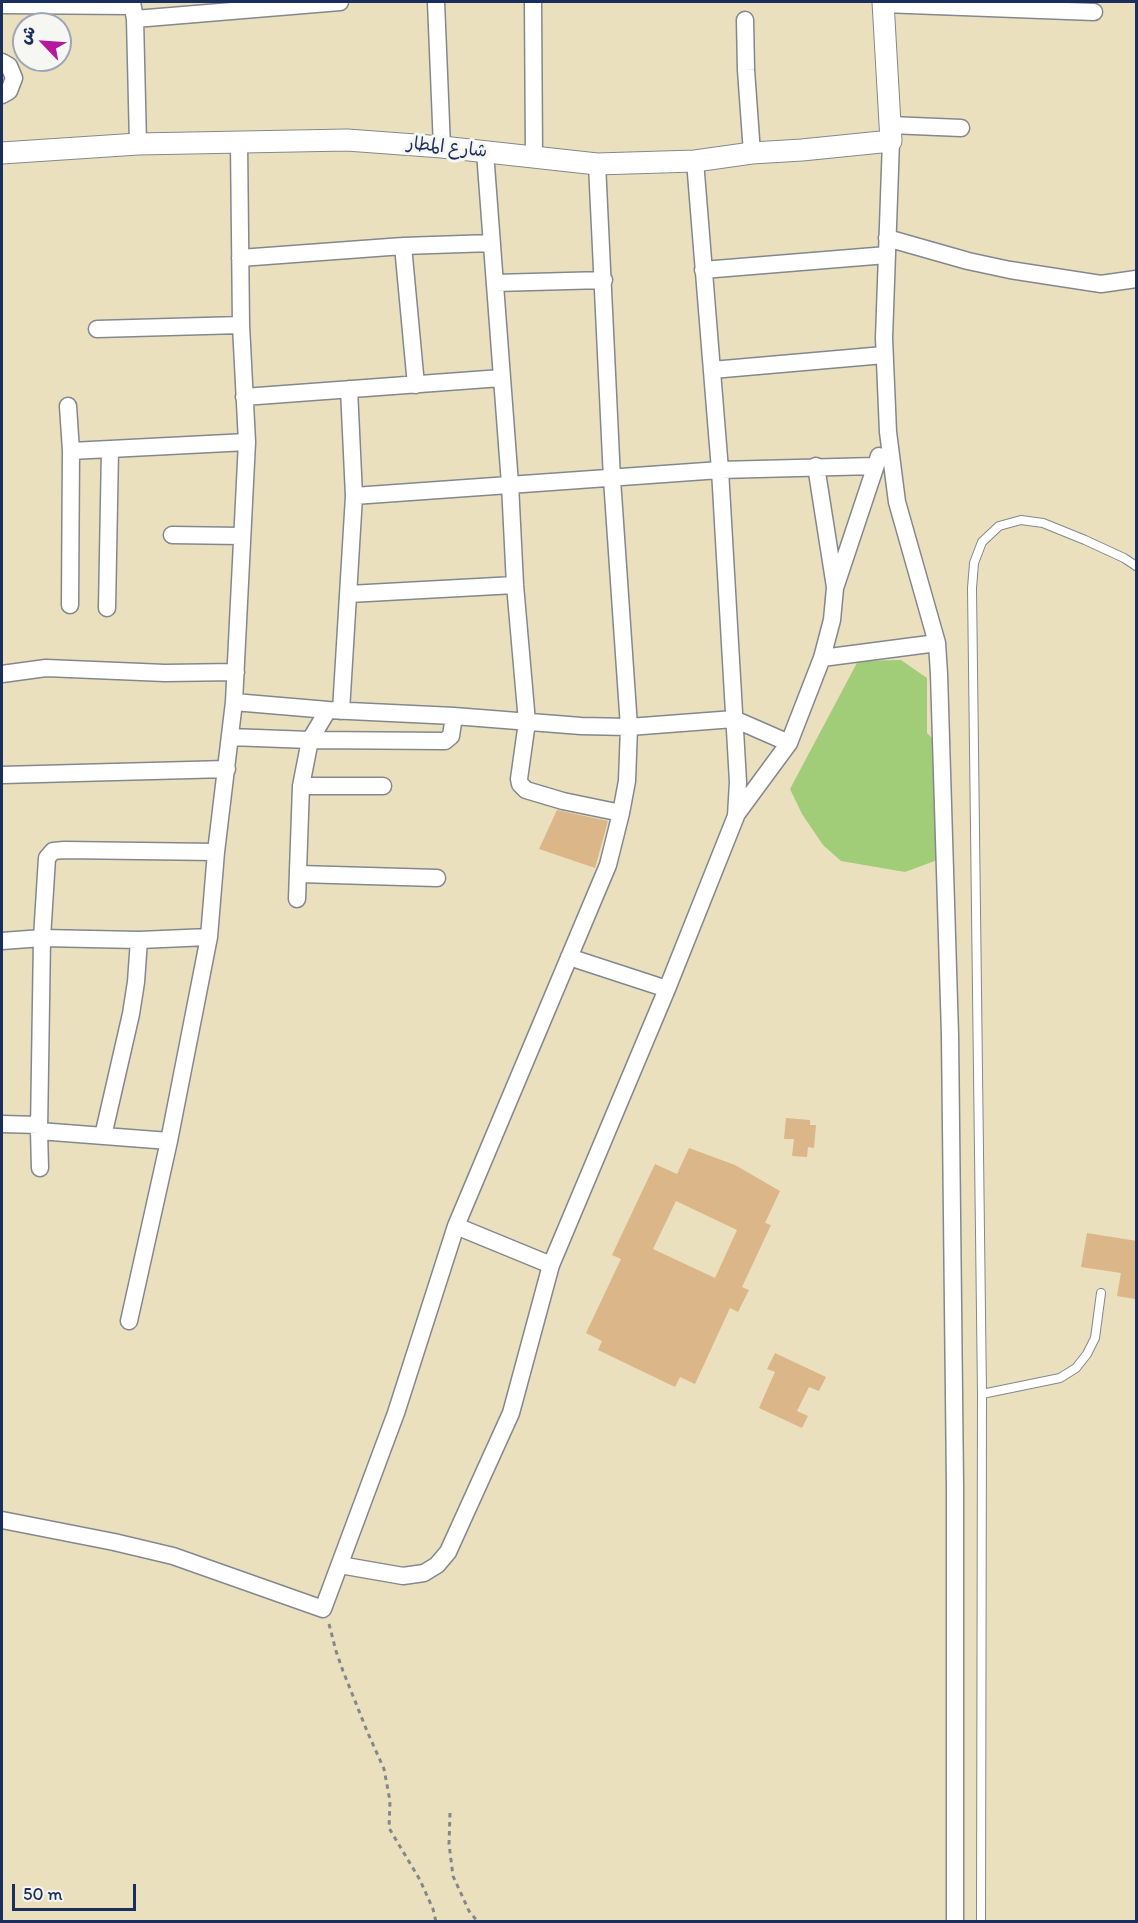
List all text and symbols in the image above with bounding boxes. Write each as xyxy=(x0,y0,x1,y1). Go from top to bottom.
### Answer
north arrow xyxy=(12,12,72,72)
text: ش xyxy=(15,23,39,47)
street label: شارع المطار xyxy=(406,133,488,163)
scale bar xyxy=(15,1872,140,1910)
text: 50 m xyxy=(23,1883,63,1905)

